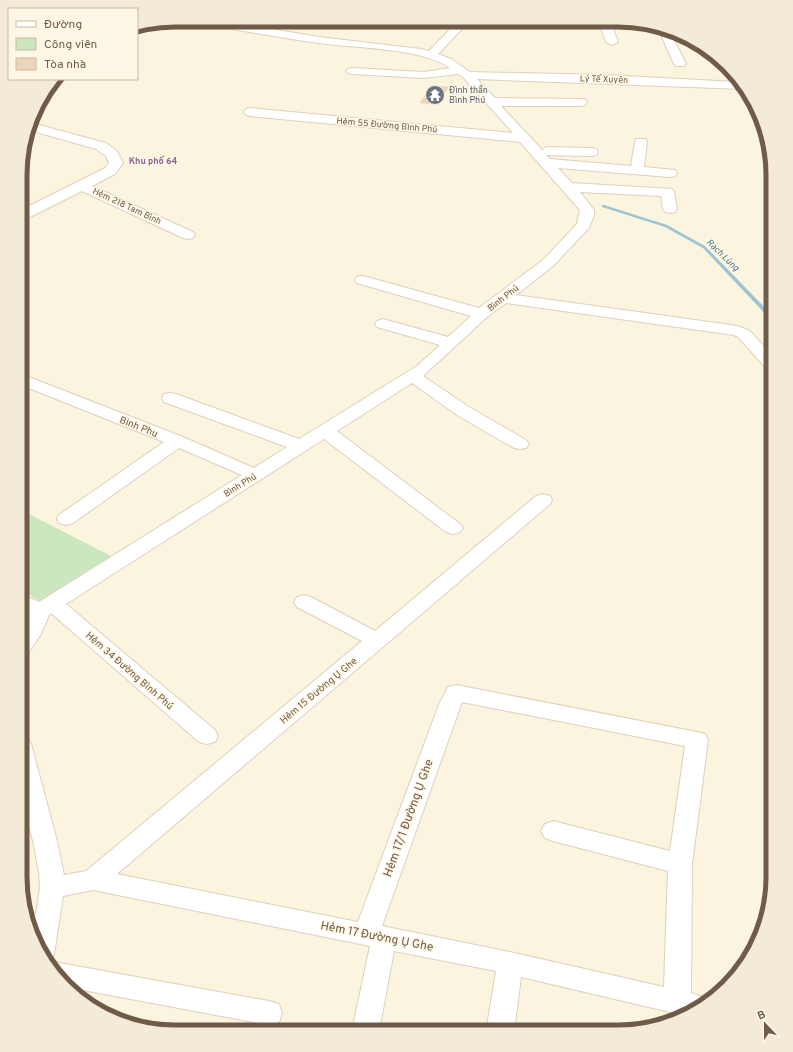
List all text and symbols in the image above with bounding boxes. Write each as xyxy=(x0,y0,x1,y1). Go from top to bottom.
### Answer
legend xyxy=(8,8,138,80)
text: Đường xyxy=(44,17,82,33)
text: Công viên xyxy=(44,37,97,53)
text: Tòa nhà xyxy=(44,57,86,73)
street label: Lý Tế Xuyên xyxy=(580,72,628,86)
temple icon: Đình thần Bình Phú xyxy=(424,84,446,106)
place label: Đình thần Bình Phú xyxy=(449,84,488,106)
street label: Hẻm 55 Đường Bình Phú xyxy=(336,116,438,135)
district label: Khu phố 64 xyxy=(129,155,177,167)
street label: Hẻm 218 Tam Bình xyxy=(91,186,163,227)
water label: Rạch Lùng xyxy=(704,237,741,274)
street label: Bình Phú xyxy=(486,283,521,314)
street label: Binh Phu xyxy=(117,414,160,441)
street label: Bình Phú xyxy=(222,471,259,500)
street label: Hẻm 34 Đường Bình Phú xyxy=(82,629,176,713)
street label: Hẻm 15 Đường Ụ Ghe xyxy=(278,655,360,727)
street label: Hẻm 17/1 Đường Ụ Ghe xyxy=(380,757,438,879)
street label: Hẻm 17 Đường Ụ Ghe xyxy=(319,918,435,956)
north arrow xyxy=(745,1004,785,1044)
text: B xyxy=(755,1008,768,1024)

